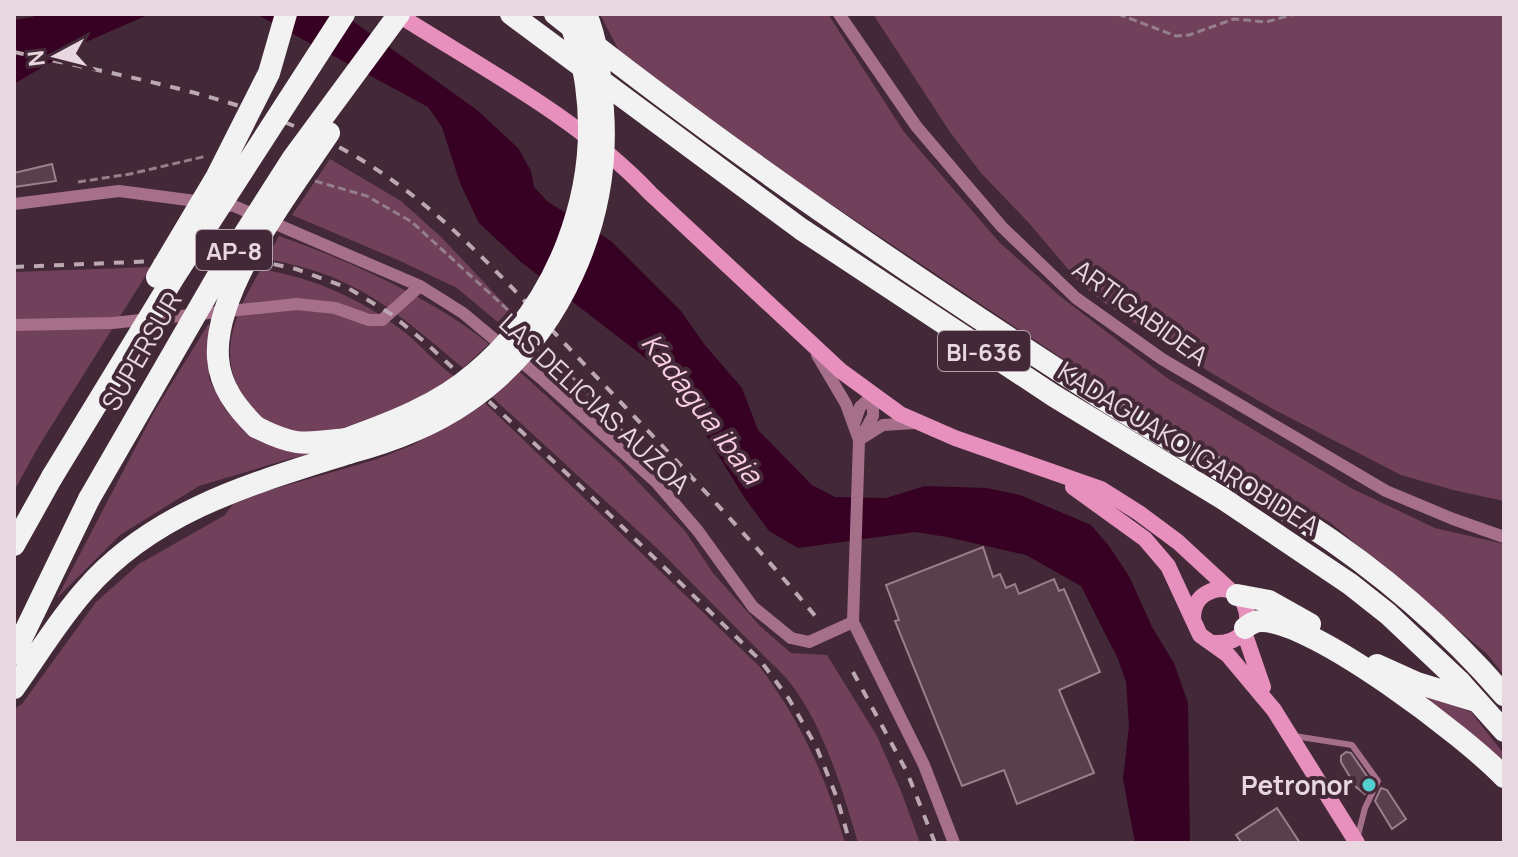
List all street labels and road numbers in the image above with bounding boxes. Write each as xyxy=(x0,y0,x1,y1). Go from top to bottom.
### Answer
road number: AP-8 xyxy=(196,230,272,270)
street label: ARTIGABIDEA xyxy=(1066,251,1216,373)
street label: SUPERSUR xyxy=(92,285,190,417)
street label: LAS DELICIAS AUZOA xyxy=(492,305,698,501)
road number: BI-636 xyxy=(938,331,1030,371)
street label: KADAGUAKO IGAROBIDEA xyxy=(1051,353,1327,543)

